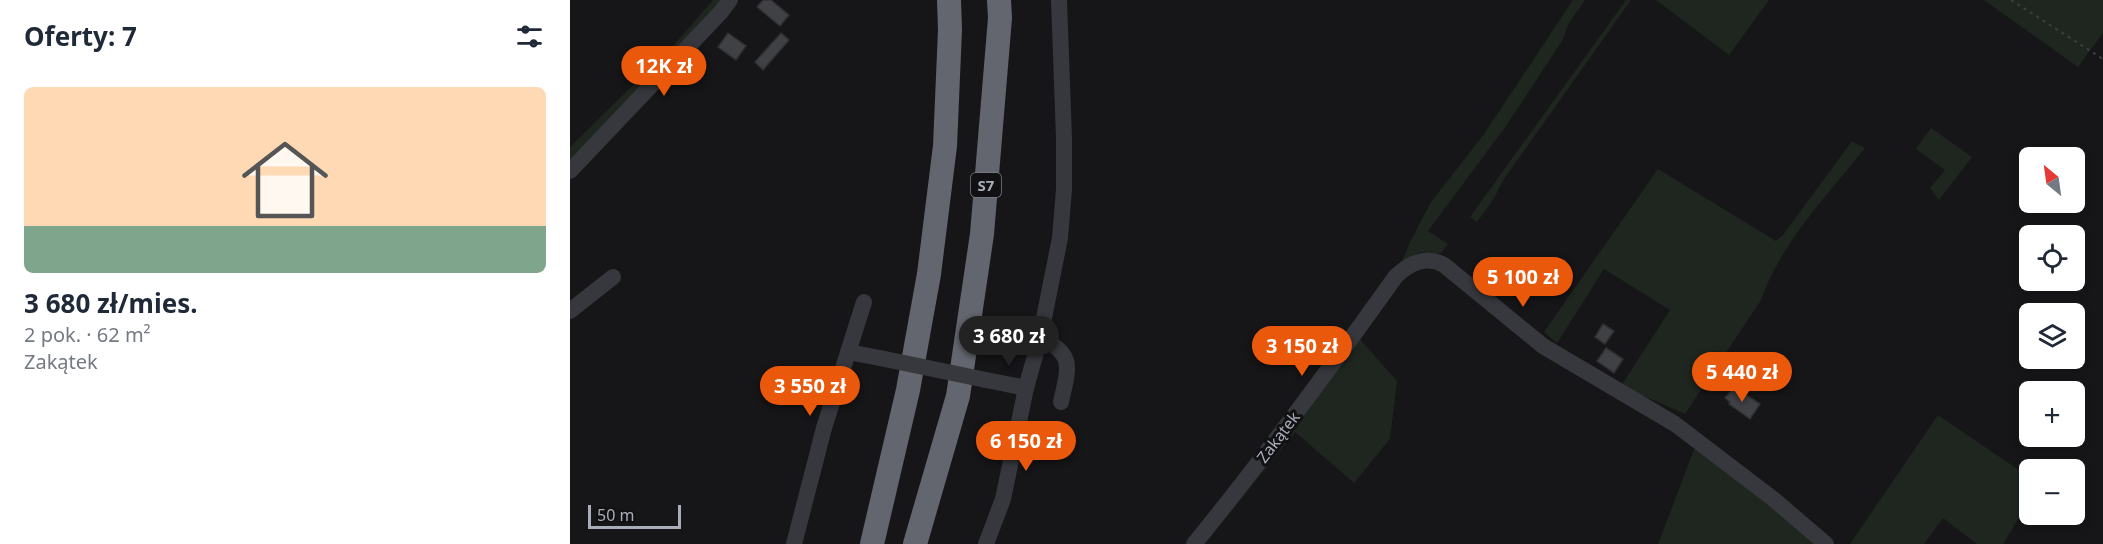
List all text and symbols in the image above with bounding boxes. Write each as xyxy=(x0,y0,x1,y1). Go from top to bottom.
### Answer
text: Oferty: 7 xyxy=(24,18,137,54)
icon: filters xyxy=(513,20,546,53)
pin: 12K zł xyxy=(615,46,713,97)
text: 12K zł xyxy=(635,52,693,79)
icon: home xyxy=(231,126,339,234)
north arrow xyxy=(2019,147,2085,213)
map controls xyxy=(2019,147,2085,525)
road number: S7 xyxy=(971,173,1001,197)
button: locate xyxy=(2019,225,2085,291)
pin: 5 100 zł xyxy=(1461,257,1585,308)
text: 5 100 zł xyxy=(1487,263,1559,290)
text: 3 680 zł/mies. xyxy=(24,285,198,321)
button: layers xyxy=(2019,303,2085,369)
pin: 3 680 zł xyxy=(947,316,1071,367)
text: 2 pok. · 62 m² xyxy=(24,321,151,348)
text: 3 680 zł xyxy=(973,322,1045,349)
pin: 3 150 zł xyxy=(1240,326,1364,377)
text: 3 150 zł xyxy=(1266,332,1338,359)
text: Zakątek xyxy=(24,348,98,375)
pin: 5 440 zł xyxy=(1680,352,1804,403)
text: 5 440 zł xyxy=(1706,358,1778,385)
pin: 3 550 zł xyxy=(748,366,872,417)
text: 3 550 zł xyxy=(774,372,846,399)
button: + xyxy=(2019,381,2085,447)
street label: Zakątek xyxy=(1251,406,1305,467)
pin: 6 150 zł xyxy=(964,421,1088,472)
text: 6 150 zł xyxy=(990,427,1062,454)
button: − xyxy=(2019,459,2085,525)
scale bar xyxy=(588,502,681,530)
text: 50 m xyxy=(597,504,634,526)

